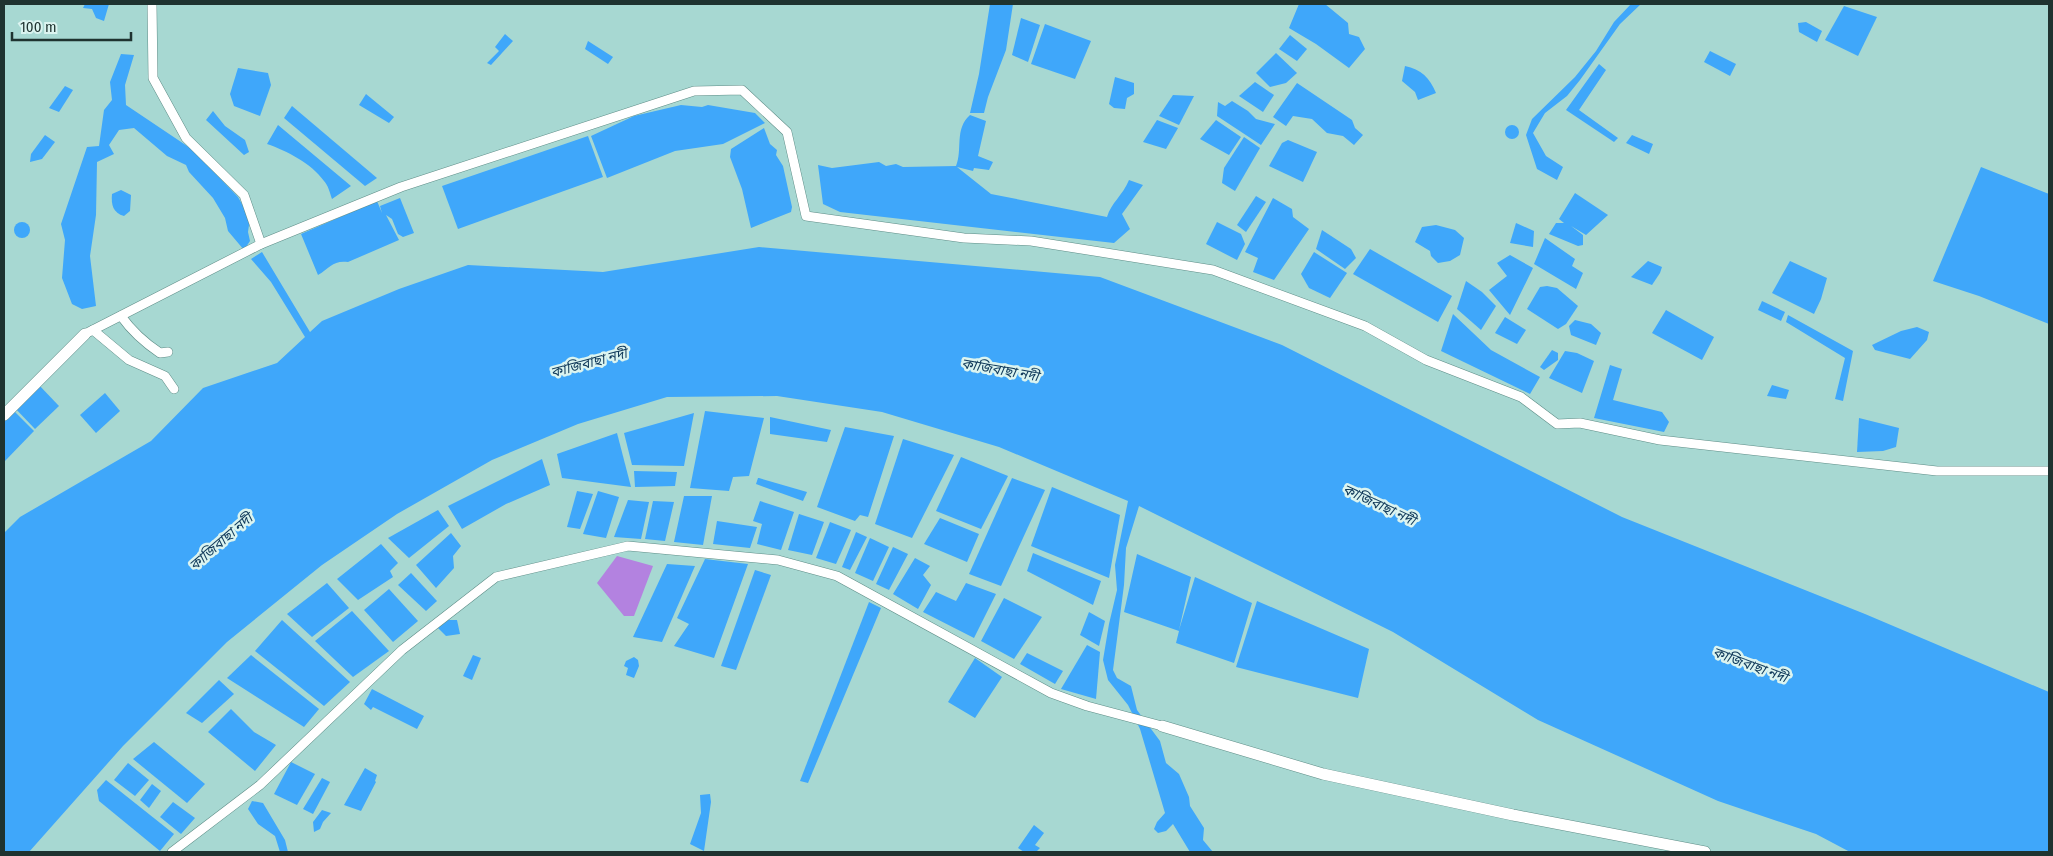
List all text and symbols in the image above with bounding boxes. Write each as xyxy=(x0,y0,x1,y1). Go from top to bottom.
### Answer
scale bar xyxy=(12,10,131,42)
text: 100 m xyxy=(20,18,57,36)
water label: কাজিবাছা নদী xyxy=(549,344,632,381)
water label: কাজিবাছা নদী xyxy=(960,355,1043,386)
water label: কাজিবাছা নদী xyxy=(1340,481,1421,531)
water label: কাজিবাছা নদী xyxy=(186,508,259,574)
water label: কাজিবাছা নদী xyxy=(1710,644,1793,687)

